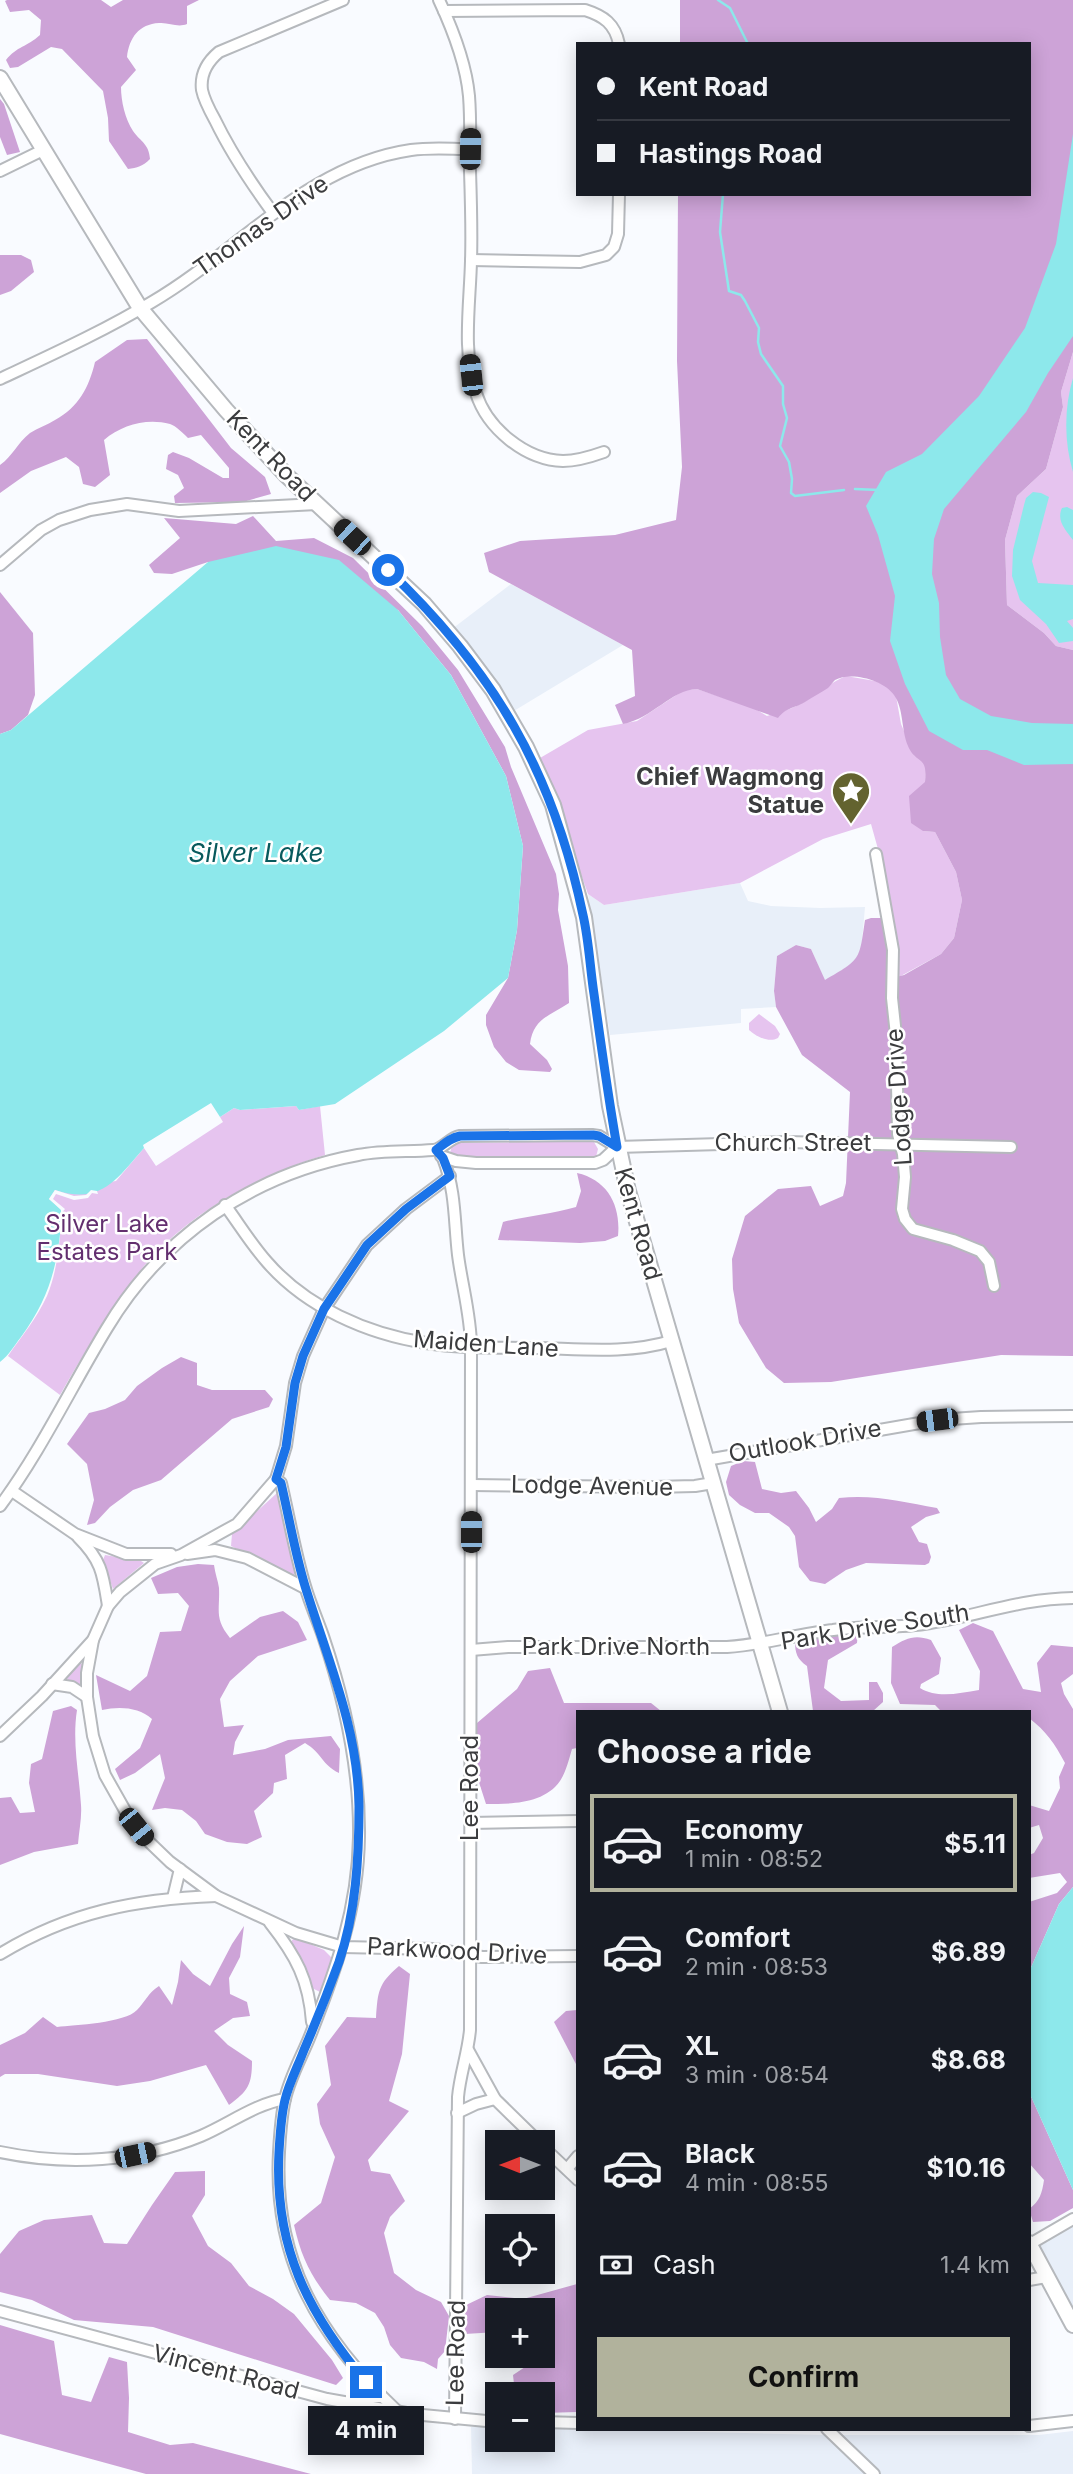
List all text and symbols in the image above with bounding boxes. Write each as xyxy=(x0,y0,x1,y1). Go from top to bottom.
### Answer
text: Kent Road xyxy=(639,71,768,102)
car xyxy=(460,128,481,170)
text: Hastings Road xyxy=(639,138,822,169)
street label: Thomas Drive xyxy=(188,169,334,283)
car xyxy=(459,353,484,397)
street label: Kent Road xyxy=(221,404,322,507)
car xyxy=(330,515,375,559)
route start xyxy=(372,554,404,586)
place label: Chief Wagmong Statue xyxy=(636,762,824,819)
place icon: Chief Wagmong Statue xyxy=(830,770,872,825)
water label: Silver Lake xyxy=(189,837,323,868)
street label: Lodge Drive xyxy=(879,1027,918,1167)
street label: Church Street xyxy=(715,1128,872,1157)
street label: Kent Road xyxy=(609,1164,668,1284)
park label: Silver Lake Estates Park xyxy=(37,1209,177,1266)
street label: Maiden Lane xyxy=(412,1324,560,1363)
car xyxy=(915,1407,960,1433)
street label: Outlook Drive xyxy=(726,1413,883,1468)
street label: Lodge Avenue xyxy=(511,1470,673,1501)
car xyxy=(461,1511,482,1553)
street label: Park Drive South xyxy=(779,1597,971,1656)
street label: Park Drive North xyxy=(522,1632,710,1661)
text: Choose a ride xyxy=(597,1732,812,1771)
street label: Lee Road xyxy=(455,1735,484,1841)
car xyxy=(115,1804,158,1850)
icon: car xyxy=(601,1812,664,1875)
text: Economy xyxy=(685,1814,803,1845)
text: $5.11 xyxy=(944,1828,1006,1859)
text: 1 min · 08:52 xyxy=(685,1845,823,1873)
icon: car xyxy=(601,1920,664,1983)
text: Comfort xyxy=(685,1922,790,1953)
street label: Parkwood Drive xyxy=(366,1931,548,1970)
text: $6.89 xyxy=(931,1936,1006,1967)
text: 2 min · 08:53 xyxy=(685,1953,828,1981)
icon: car xyxy=(601,2028,664,2091)
text: XL xyxy=(685,2030,719,2061)
text: $8.68 xyxy=(931,2044,1006,2075)
text: 3 min · 08:54 xyxy=(685,2061,829,2089)
north arrow xyxy=(485,2130,555,2200)
map controls xyxy=(485,2130,555,2452)
icon: car xyxy=(601,2136,664,2199)
text: Black xyxy=(685,2138,755,2169)
car xyxy=(113,2140,158,2170)
text: $10.16 xyxy=(927,2152,1006,2183)
text: 4 min · 08:55 xyxy=(685,2169,829,2197)
button: locate xyxy=(485,2214,555,2284)
icon: cash xyxy=(597,2246,635,2284)
text: Cash xyxy=(653,2249,716,2280)
text: 1.4 km xyxy=(940,2251,1010,2279)
button: + xyxy=(485,2298,555,2368)
street label: Lee Road xyxy=(440,2300,471,2406)
button: Confirm xyxy=(597,2337,1010,2417)
street label: Vincent Road xyxy=(149,2338,303,2405)
route end xyxy=(350,2366,382,2398)
button: − xyxy=(485,2382,555,2452)
callout: 4 min xyxy=(308,2406,424,2456)
text: 4 min xyxy=(335,2416,397,2444)

